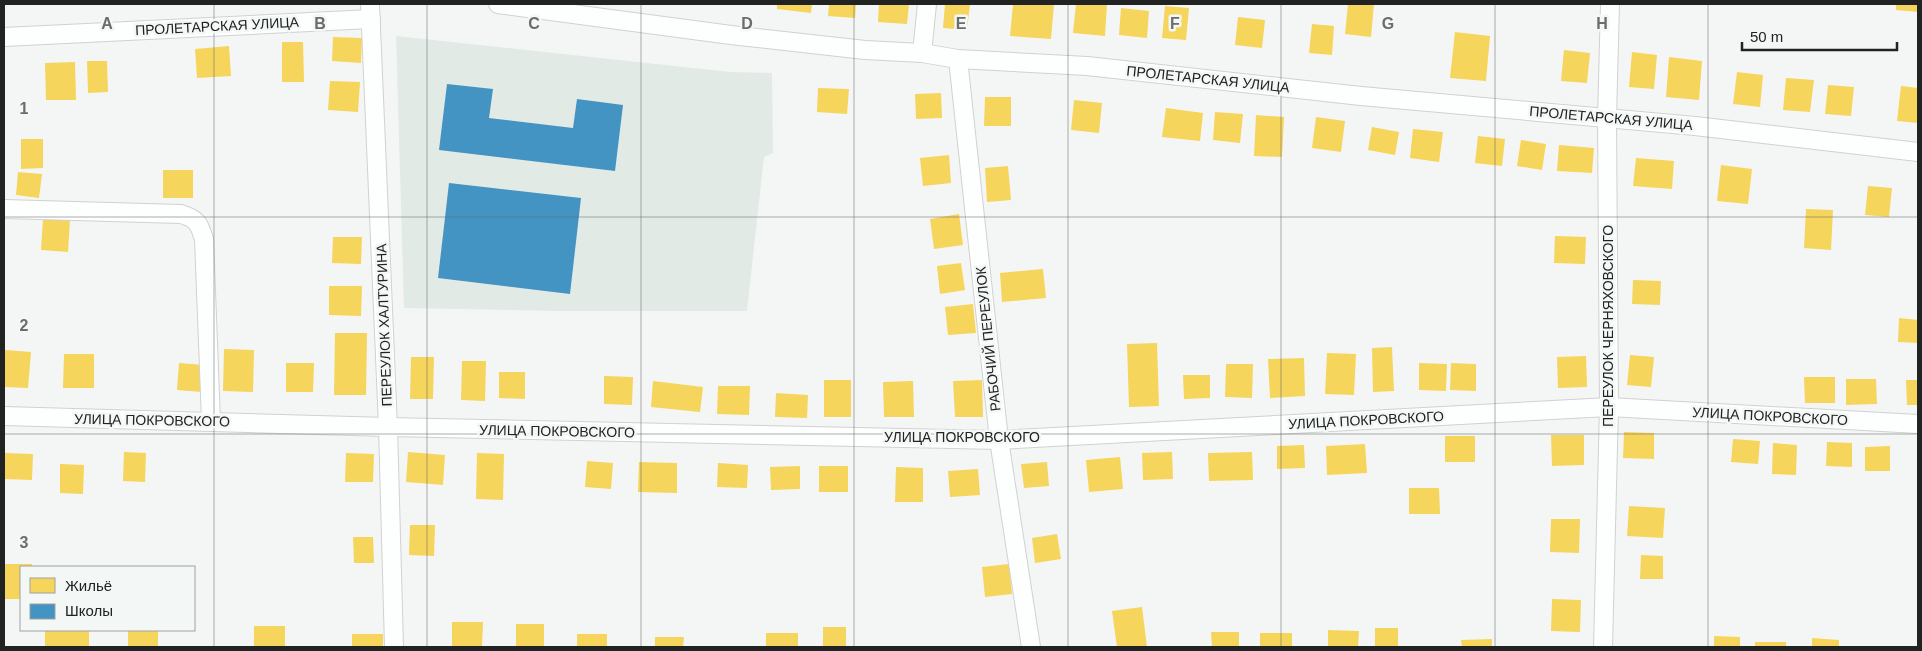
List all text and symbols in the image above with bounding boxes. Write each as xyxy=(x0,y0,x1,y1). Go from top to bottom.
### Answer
street label: ПРОЛЕТАРСКАЯ УЛИЦА xyxy=(135,14,300,38)
text: A xyxy=(101,15,113,32)
text: B xyxy=(314,15,326,32)
text: C xyxy=(528,15,540,32)
text: D xyxy=(741,15,753,32)
text: E xyxy=(956,15,967,32)
text: F xyxy=(1170,15,1180,32)
text: G xyxy=(1382,15,1394,32)
text: H xyxy=(1596,15,1608,32)
scale bar xyxy=(1742,20,1897,52)
text: 50 m xyxy=(1750,28,1783,45)
street label: ПРОЛЕТАРСКАЯ УЛИЦА xyxy=(1126,62,1291,96)
text: 1 xyxy=(20,100,29,117)
street label: ПРОЛЕТАРСКАЯ УЛИЦА xyxy=(1529,103,1694,133)
street label: ПЕРЕУЛОК ЧЕРНЯХОВСКОГО xyxy=(1600,225,1616,427)
street label: ПЕРЕУЛОК ХАЛТУРИНА xyxy=(373,243,395,407)
street label: РАБОЧИЙ ПЕРЕУЛОК xyxy=(971,265,1004,412)
text: 2 xyxy=(20,317,29,334)
street label: УЛИЦА ПОКРОВСКОГО xyxy=(1692,404,1848,428)
street label: УЛИЦА ПОКРОВСКОГО xyxy=(1288,408,1444,432)
street label: УЛИЦА ПОКРОВСКОГО xyxy=(74,411,230,429)
street label: УЛИЦА ПОКРОВСКОГО xyxy=(479,422,635,440)
street label: УЛИЦА ПОКРОВСКОГО xyxy=(884,429,1040,445)
text: 3 xyxy=(20,534,29,551)
legend xyxy=(20,566,195,631)
text: Жильё xyxy=(65,577,112,594)
text: Школы xyxy=(65,602,113,619)

